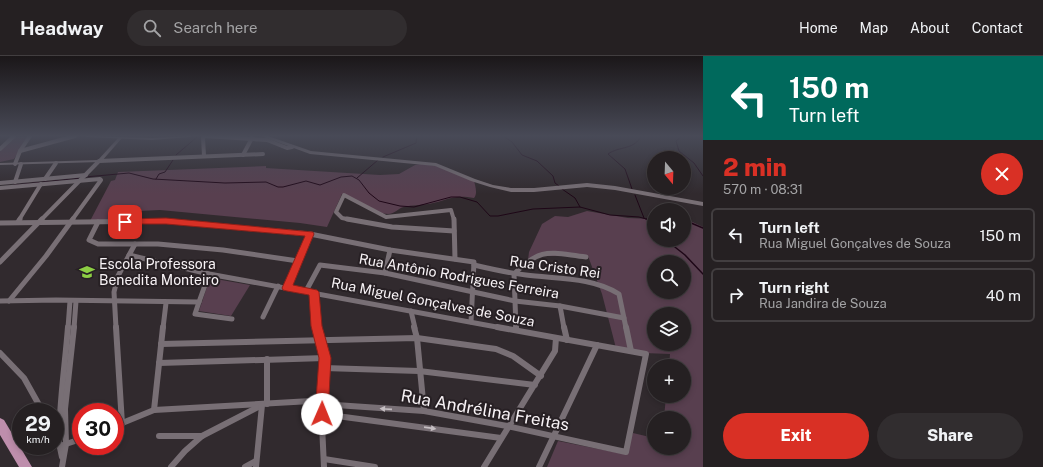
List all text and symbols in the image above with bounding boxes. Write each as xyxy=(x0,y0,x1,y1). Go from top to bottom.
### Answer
search box xyxy=(127,10,407,46)
text: Headway xyxy=(20,17,103,39)
icon: search xyxy=(141,17,163,39)
text: Search here xyxy=(173,19,258,36)
text: Home xyxy=(799,20,838,36)
text: Map xyxy=(860,20,888,36)
text: About xyxy=(910,20,950,36)
text: Contact xyxy=(972,20,1023,36)
text: 150 m xyxy=(789,71,869,104)
icon: left xyxy=(723,72,775,124)
text: Turn left xyxy=(789,105,859,126)
north arrow xyxy=(647,151,691,195)
map controls xyxy=(647,151,691,455)
text: 2 min xyxy=(723,153,787,181)
button: close xyxy=(981,153,1023,195)
text: 570 m · 08:31 xyxy=(723,182,803,197)
button: sound xyxy=(647,203,691,247)
pin xyxy=(108,205,142,239)
icon: arrive xyxy=(114,211,136,233)
text: Turn left xyxy=(759,219,820,236)
icon: left xyxy=(725,224,747,246)
text: 150 m xyxy=(979,227,1021,244)
text: Rua Miguel Gonçalves de Souza xyxy=(759,236,951,251)
street label: Rua Antônio Rodrigues Ferreira xyxy=(358,250,560,302)
street label: Rua Cristo Rei xyxy=(509,253,601,281)
button: search xyxy=(647,255,691,299)
place label: Escola Professora Benedita Monteiro xyxy=(99,256,219,288)
school or university icon: Escola Professora Benedita Monteiro xyxy=(78,263,96,281)
street label: Rua Miguel Gonçalves de Souza xyxy=(330,274,536,330)
text: Turn right xyxy=(759,279,829,296)
icon: right xyxy=(725,284,747,306)
text: 40 m xyxy=(986,287,1021,304)
text: Rua Jandira de Souza xyxy=(759,296,887,311)
button: layers xyxy=(647,307,691,351)
button: + xyxy=(647,359,691,403)
street label: Rua Andrélina Freitas xyxy=(399,385,571,435)
position arrow xyxy=(301,393,343,435)
speed limit sign: 30 xyxy=(72,403,124,455)
one-way arrow xyxy=(380,405,392,412)
button: − xyxy=(647,411,691,455)
text: 29 xyxy=(25,412,51,436)
button: Exit xyxy=(723,413,869,459)
button: Share xyxy=(877,413,1023,459)
one-way arrow xyxy=(424,425,436,431)
text: km/h xyxy=(26,433,50,445)

